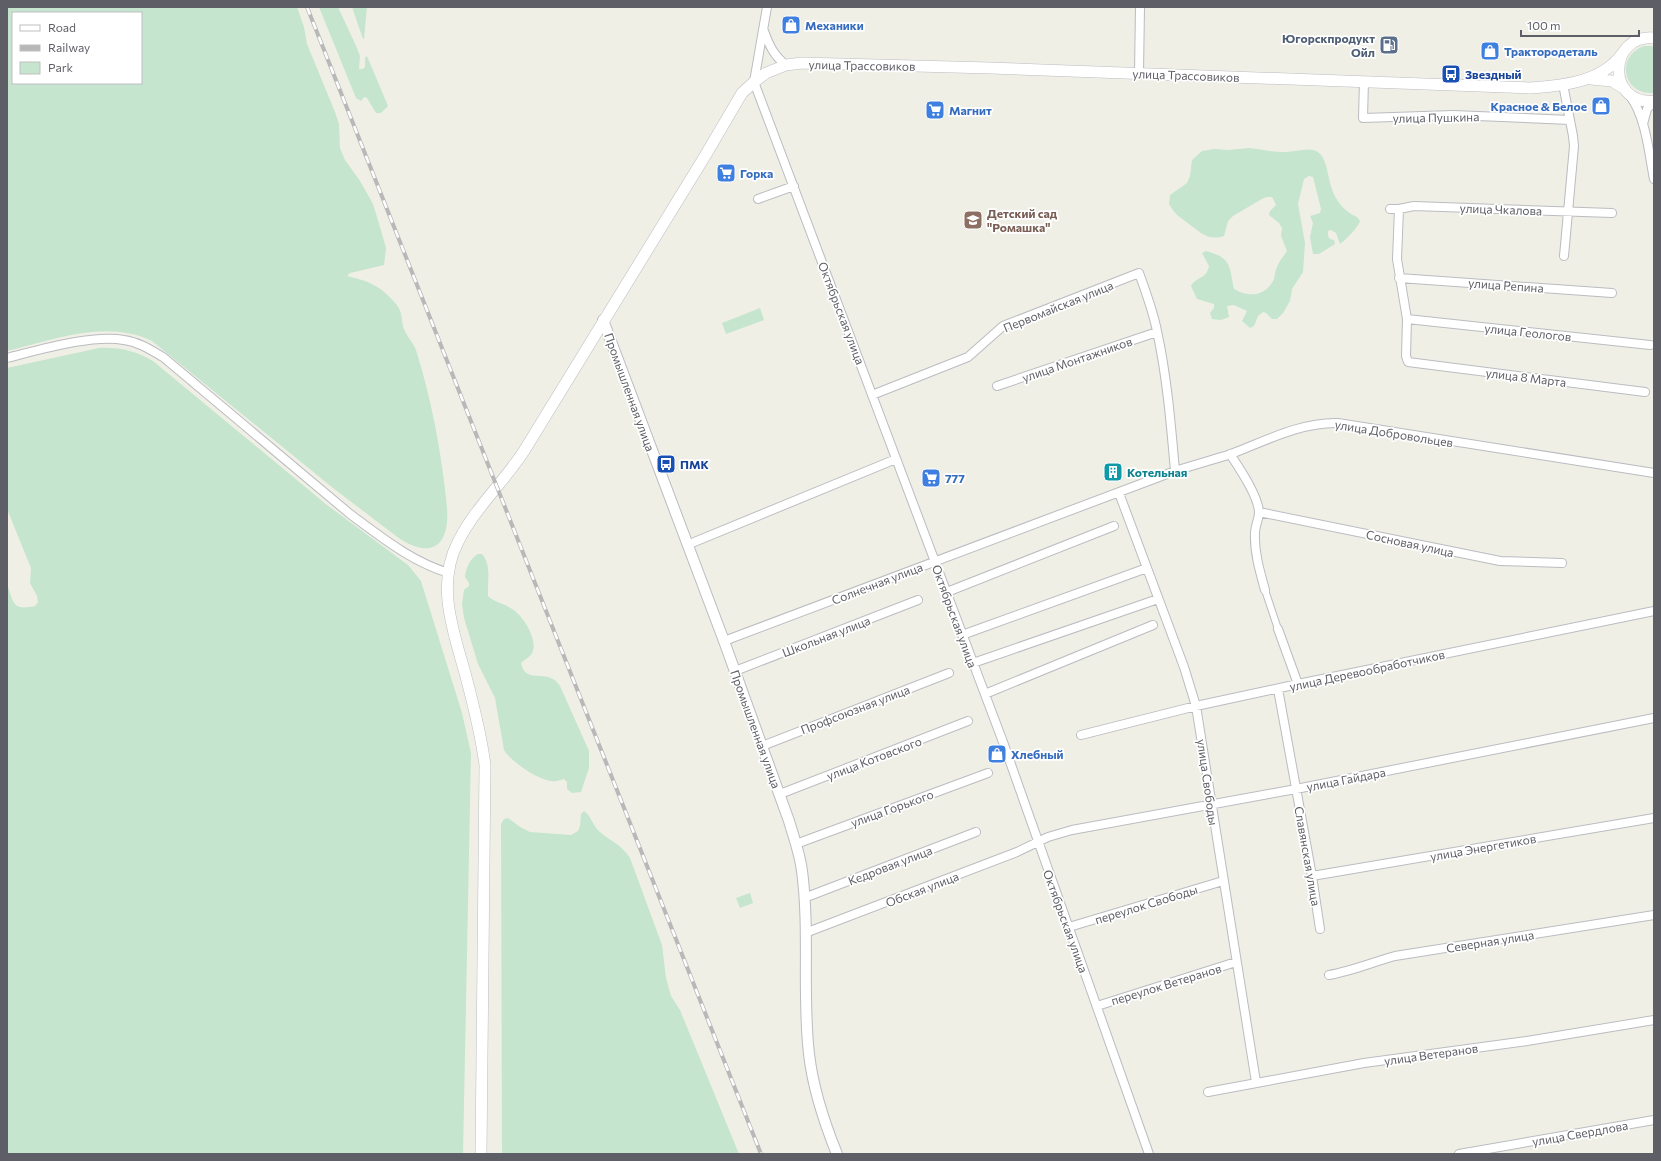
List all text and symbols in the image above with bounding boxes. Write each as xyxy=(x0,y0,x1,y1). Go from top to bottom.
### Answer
legend xyxy=(12,12,142,84)
scale bar xyxy=(1521,12,1639,38)
shop icon: Механики xyxy=(780,14,802,36)
place label: Механики xyxy=(805,18,864,32)
text: 100 m xyxy=(1527,18,1561,32)
text: Road xyxy=(48,20,76,34)
place label: Югорскпродукт Ойл xyxy=(1282,31,1375,59)
fuel station icon: Югорскпродукт Ойл xyxy=(1378,34,1400,56)
text: Railway xyxy=(48,40,90,54)
shop icon: Трактородеталь xyxy=(1479,40,1501,62)
place label: Трактородеталь xyxy=(1504,44,1598,58)
street label: улица Трассовиков xyxy=(808,57,916,73)
text: Park xyxy=(48,60,74,74)
bus stop icon: Звездный xyxy=(1440,63,1462,85)
street label: улица Трассовиков xyxy=(1132,66,1240,84)
place label: Звездный xyxy=(1465,67,1522,81)
shop icon: Красное & Белое xyxy=(1590,95,1612,117)
supermarket icon: Магнит xyxy=(924,99,946,121)
place label: Красное & Белое xyxy=(1491,99,1587,113)
place label: Магнит xyxy=(949,103,992,117)
street label: улица Пушкина xyxy=(1393,109,1479,125)
supermarket icon: Горка xyxy=(715,162,737,184)
place label: Горка xyxy=(740,166,773,180)
street label: улица Чкалова xyxy=(1459,201,1543,217)
place label: Детский сад "Ромашка" xyxy=(987,206,1058,234)
school or university icon: Детский сад "Ромашка" xyxy=(962,209,984,231)
street label: Октябрьская улица xyxy=(816,260,868,366)
street label: улица Репина xyxy=(1468,275,1544,295)
street label: Первомайская улица xyxy=(1001,278,1115,334)
street label: улица Геологов xyxy=(1484,320,1572,344)
street label: Промышленная улица xyxy=(602,331,658,453)
street label: улица Монтажников xyxy=(1020,334,1134,384)
street label: улица 8 Марта xyxy=(1485,365,1567,389)
street label: улица Добровольцев xyxy=(1334,417,1454,449)
bus stop icon: ПМК xyxy=(655,453,677,475)
place label: ПМК xyxy=(680,457,710,471)
building icon: Котельная xyxy=(1102,461,1124,483)
place label: Котельная xyxy=(1127,465,1187,479)
supermarket icon: 777 xyxy=(920,467,942,489)
place label: 777 xyxy=(945,471,965,485)
street label: Сосновая улица xyxy=(1365,527,1455,559)
street label: Солнечная улица xyxy=(830,559,924,607)
street label: Октябрьская улица xyxy=(930,563,980,669)
street label: Школьная улица xyxy=(780,613,872,659)
street label: улица Деревообработчиков xyxy=(1288,647,1446,693)
street label: Промышленная улица xyxy=(728,668,784,790)
street label: Профсоюзная улица xyxy=(798,682,912,736)
street label: улица Котовского xyxy=(825,733,923,783)
street label: улица Свободы xyxy=(1195,738,1221,826)
shop icon: Хлебный xyxy=(986,743,1008,765)
place label: Хлебный xyxy=(1011,747,1064,761)
street label: улица Гайдара xyxy=(1305,764,1387,794)
street label: улица Горького xyxy=(849,787,935,829)
street label: Славянская улица xyxy=(1292,805,1324,907)
street label: улица Энергетиков xyxy=(1429,831,1537,863)
street label: Кедровая улица xyxy=(846,842,934,888)
street label: Октябрьская улица xyxy=(1041,868,1091,974)
street label: Обская улица xyxy=(884,869,960,909)
street label: переулок Свободы xyxy=(1093,882,1199,926)
street label: Северная улица xyxy=(1445,927,1535,955)
street label: переулок Ветеранов xyxy=(1109,961,1223,1007)
street label: улица Ветеранов xyxy=(1383,1040,1479,1068)
street label: улица Свердлова xyxy=(1531,1118,1629,1148)

